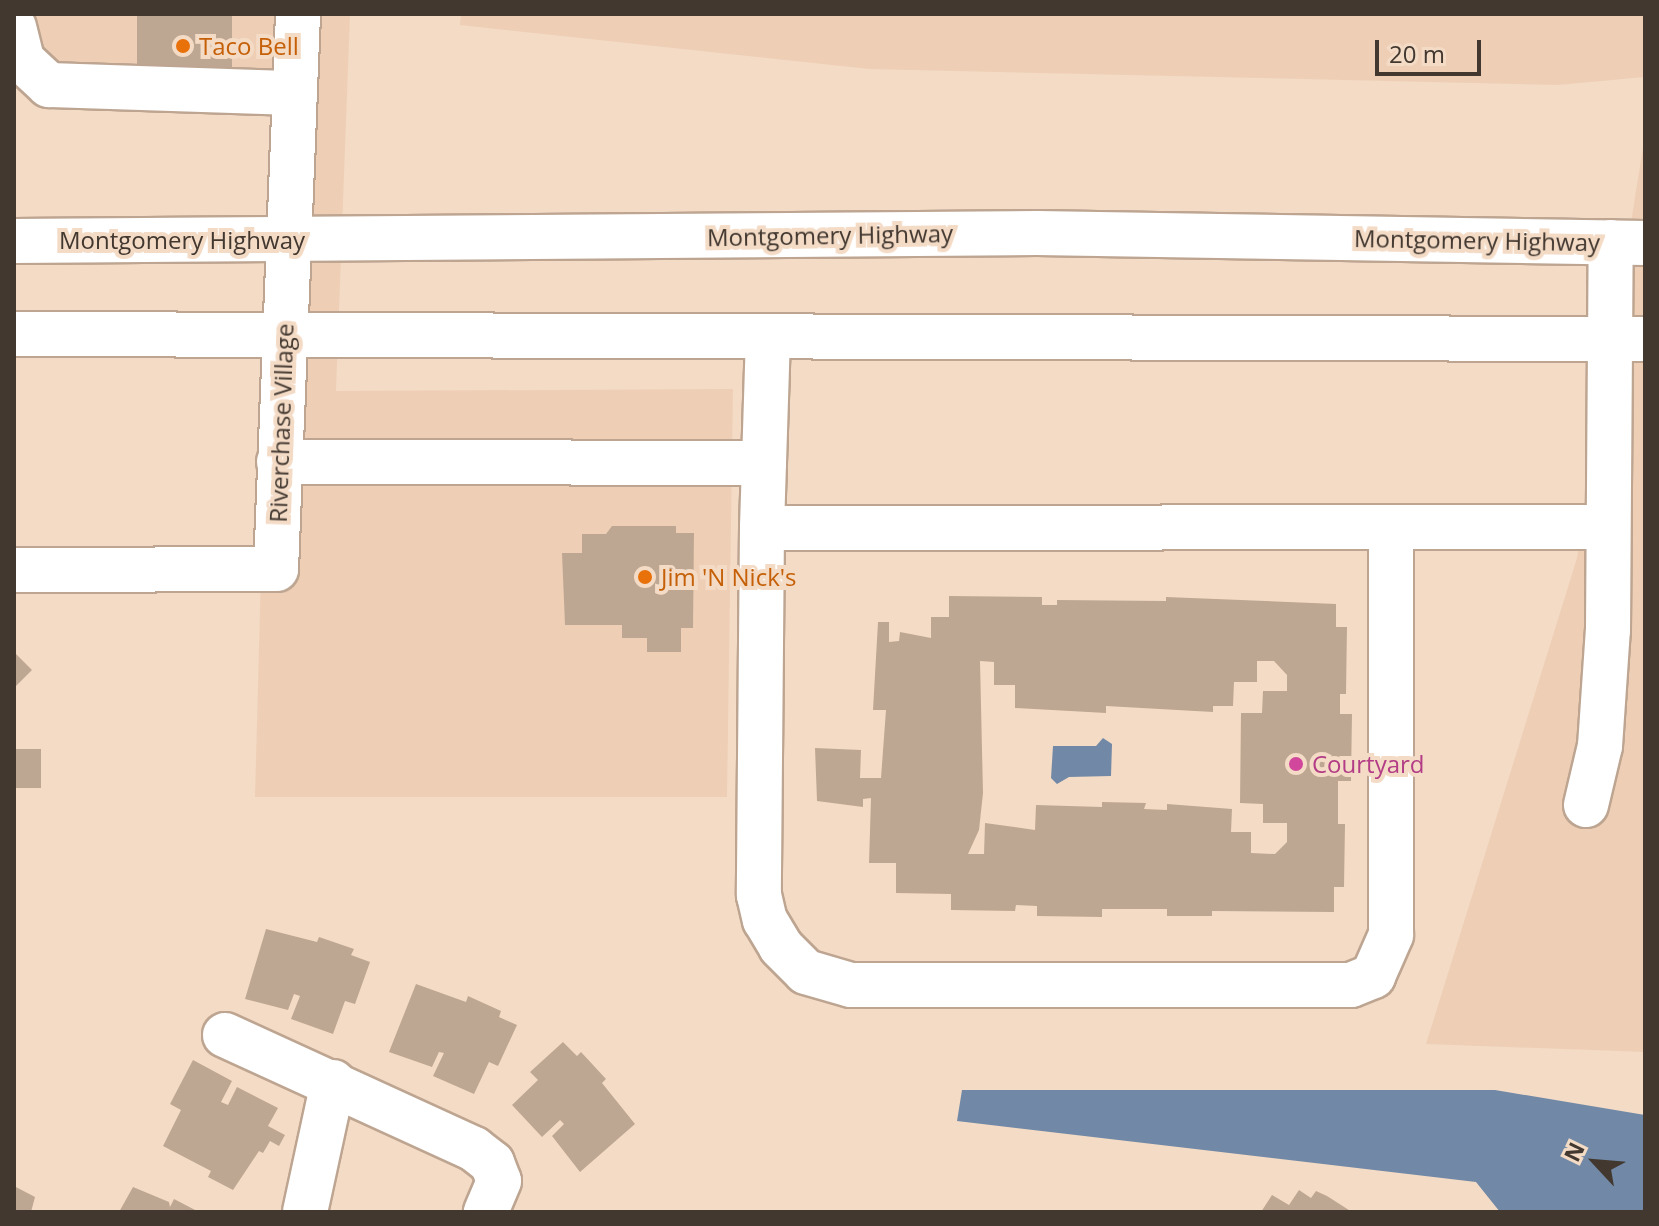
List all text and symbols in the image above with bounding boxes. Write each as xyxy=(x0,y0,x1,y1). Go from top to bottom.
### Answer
scale bar xyxy=(1379,24,1485,74)
place label: Taco Bell xyxy=(199,32,299,60)
marker: Taco Bell xyxy=(174,37,192,55)
text: 20 m xyxy=(1389,37,1445,70)
street label: Montgomery Highway xyxy=(707,218,953,252)
street label: Montgomery Highway xyxy=(1354,223,1600,257)
street label: Montgomery Highway xyxy=(59,226,305,254)
street label: Riverchase Village xyxy=(263,323,299,523)
place label: Jim 'N Nick's xyxy=(661,563,796,591)
marker: Jim 'N Nick's xyxy=(636,568,654,586)
place label: Courtyard xyxy=(1312,750,1424,778)
marker: Courtyard xyxy=(1287,755,1305,773)
north arrow xyxy=(1555,1122,1635,1202)
text: N xyxy=(1556,1137,1591,1166)

